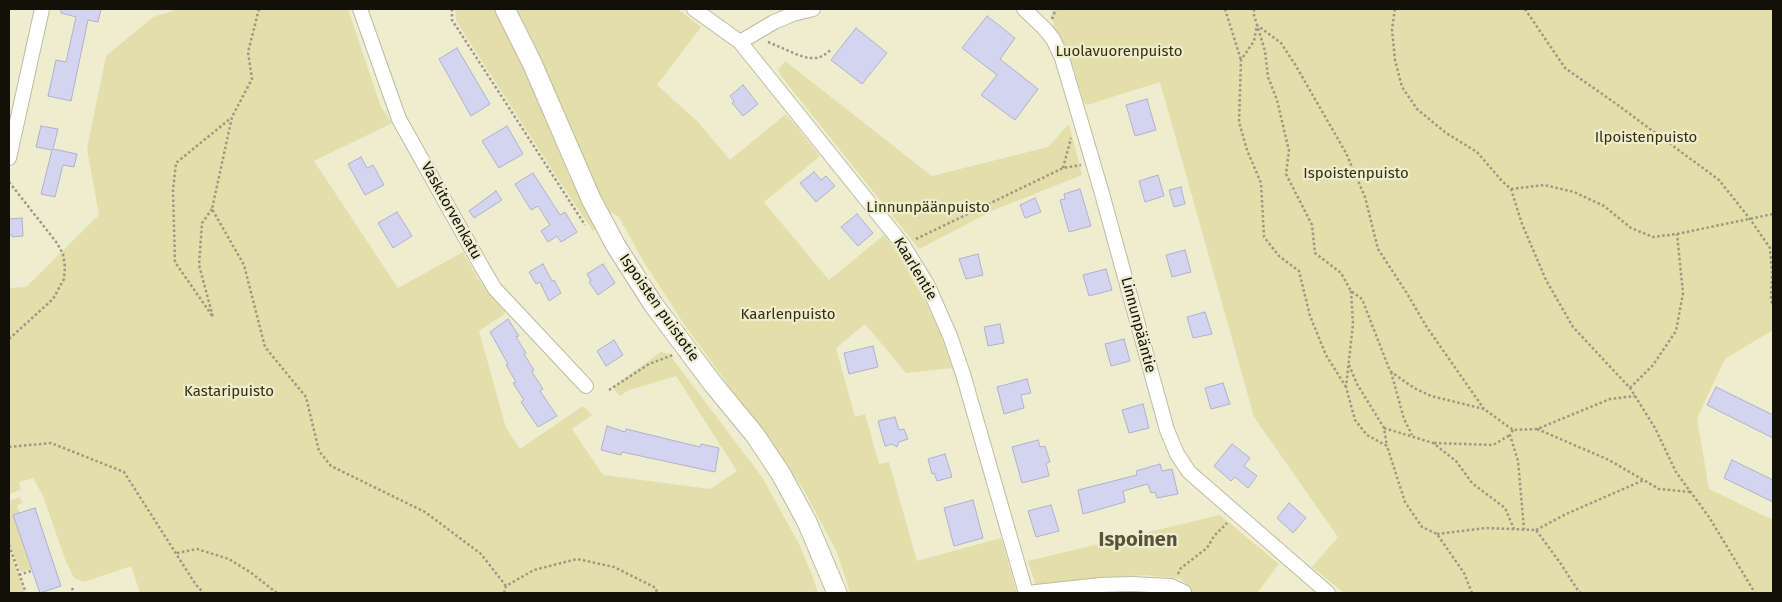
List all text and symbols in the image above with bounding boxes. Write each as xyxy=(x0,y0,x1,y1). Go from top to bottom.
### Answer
park label: Luolavuorenpuisto xyxy=(1056,43,1182,61)
park label: Ilpoistenpuisto xyxy=(1595,129,1697,147)
street label: Vaskitorvenkatu xyxy=(417,159,485,263)
park label: Ispoistenpuisto xyxy=(1303,165,1409,183)
park label: Linnunpäänpuisto xyxy=(866,199,990,217)
street label: Kaarlentie xyxy=(889,234,941,304)
street label: Ispoisten puistotie xyxy=(615,251,703,365)
street label: Linnunpääntie xyxy=(1117,275,1159,375)
park label: Kaarlenpuisto xyxy=(741,306,835,324)
park label: Kastaripuisto xyxy=(184,383,274,401)
district label: Ispoinen xyxy=(1099,528,1177,552)

